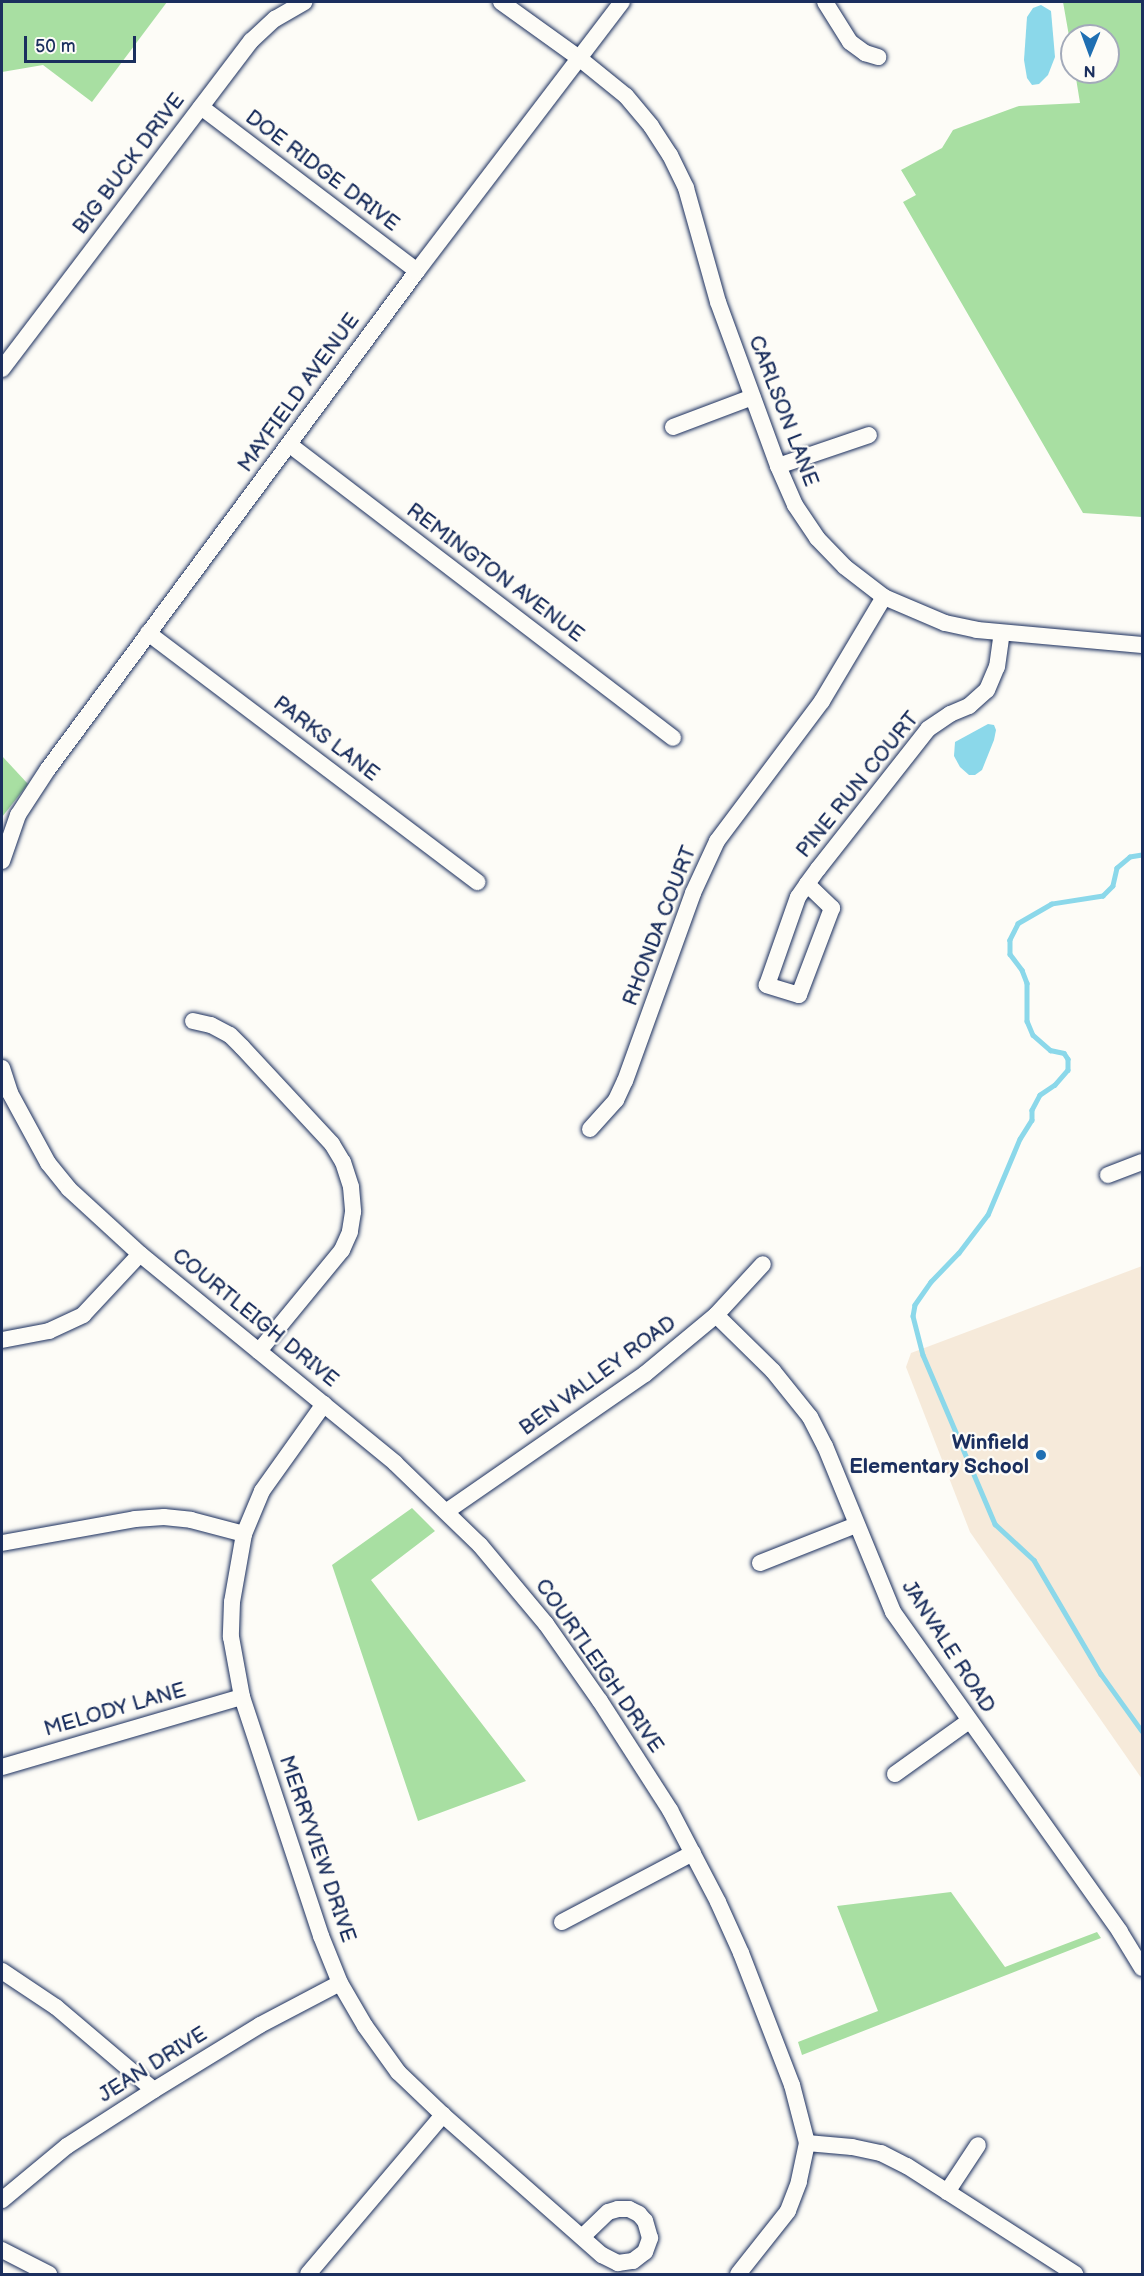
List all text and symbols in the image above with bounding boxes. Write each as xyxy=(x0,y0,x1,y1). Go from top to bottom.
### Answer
scale bar xyxy=(27,24,140,62)
north arrow xyxy=(1060,24,1120,84)
text: 50 m xyxy=(35,36,76,57)
text: N xyxy=(1084,61,1096,80)
street label: BIG BUCK DRIVE xyxy=(68,89,190,239)
street label: DOE RIDGE DRIVE xyxy=(240,105,404,237)
street label: MAYFIELD AVENUE xyxy=(233,309,365,477)
street label: CARLSON LANE xyxy=(743,332,823,490)
street label: REMINGTON AVENUE xyxy=(401,498,589,648)
street label: PARKS LANE xyxy=(268,691,384,787)
street label: PINE RUN COURT xyxy=(791,707,925,863)
street label: RHONDA COURT xyxy=(618,843,702,1009)
street label: COURTLEIGH DRIVE xyxy=(167,1243,343,1393)
street label: BEN VALLEY ROAD xyxy=(514,1311,682,1441)
place label: Winfield Elementary School xyxy=(849,1430,1029,1480)
marker: Winfield Elementary School xyxy=(1034,1448,1048,1462)
street label: COURTLEIGH DRIVE xyxy=(529,1574,669,1758)
street label: JANVALE ROAD xyxy=(896,1576,1000,1718)
street label: MELODY LANE xyxy=(41,1678,189,1742)
street label: MERRYVIEW DRIVE xyxy=(273,1752,361,1946)
street label: JEAN DRIVE xyxy=(94,2022,212,2108)

